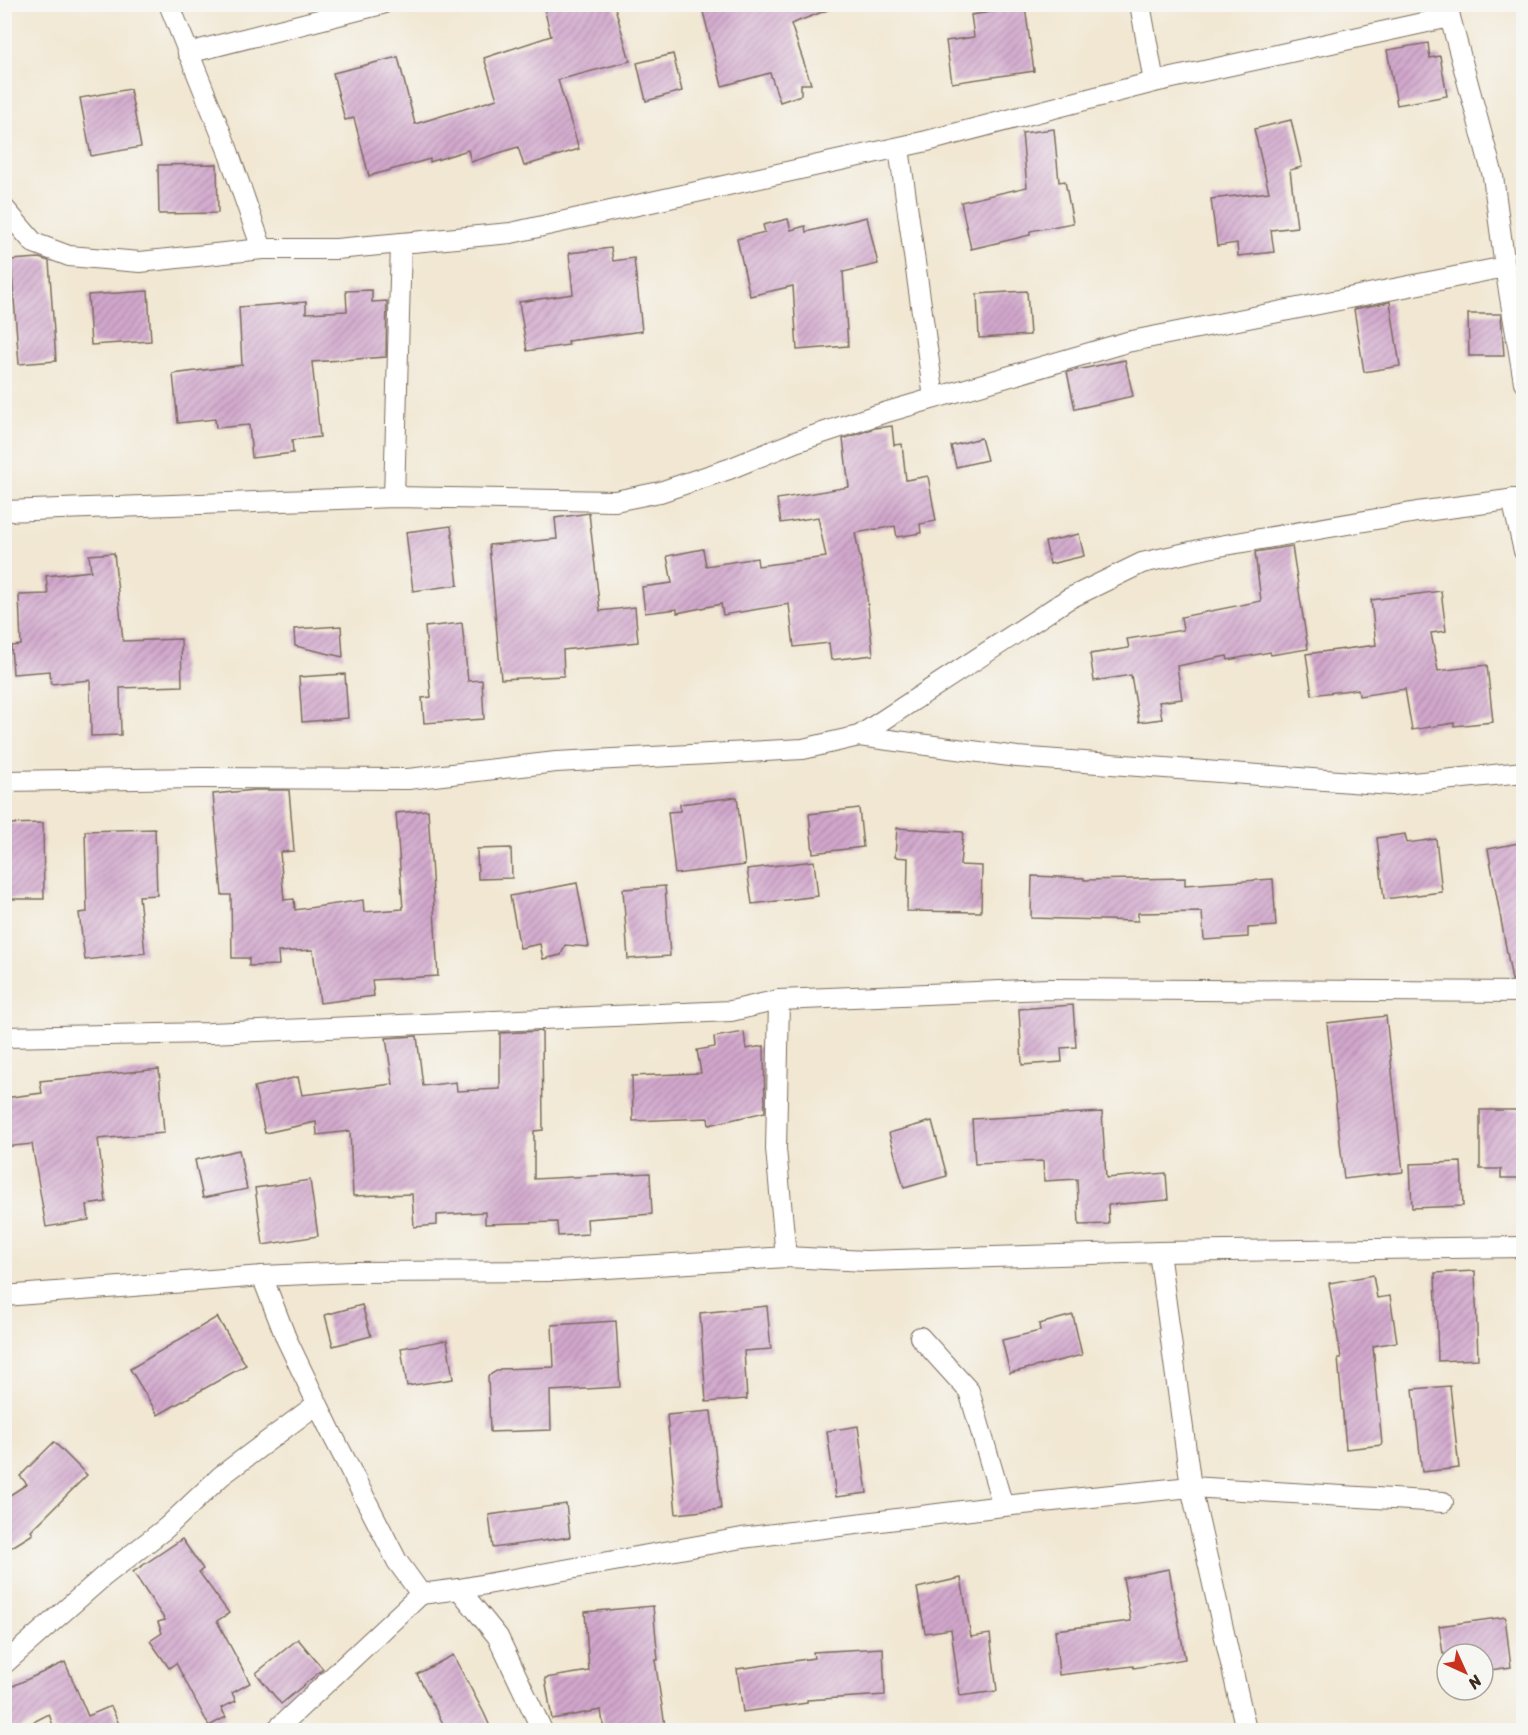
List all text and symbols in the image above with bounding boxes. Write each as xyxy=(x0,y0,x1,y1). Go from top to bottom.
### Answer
north arrow xyxy=(1435,1642,1495,1702)
text: N xyxy=(1460,1667,1490,1697)

